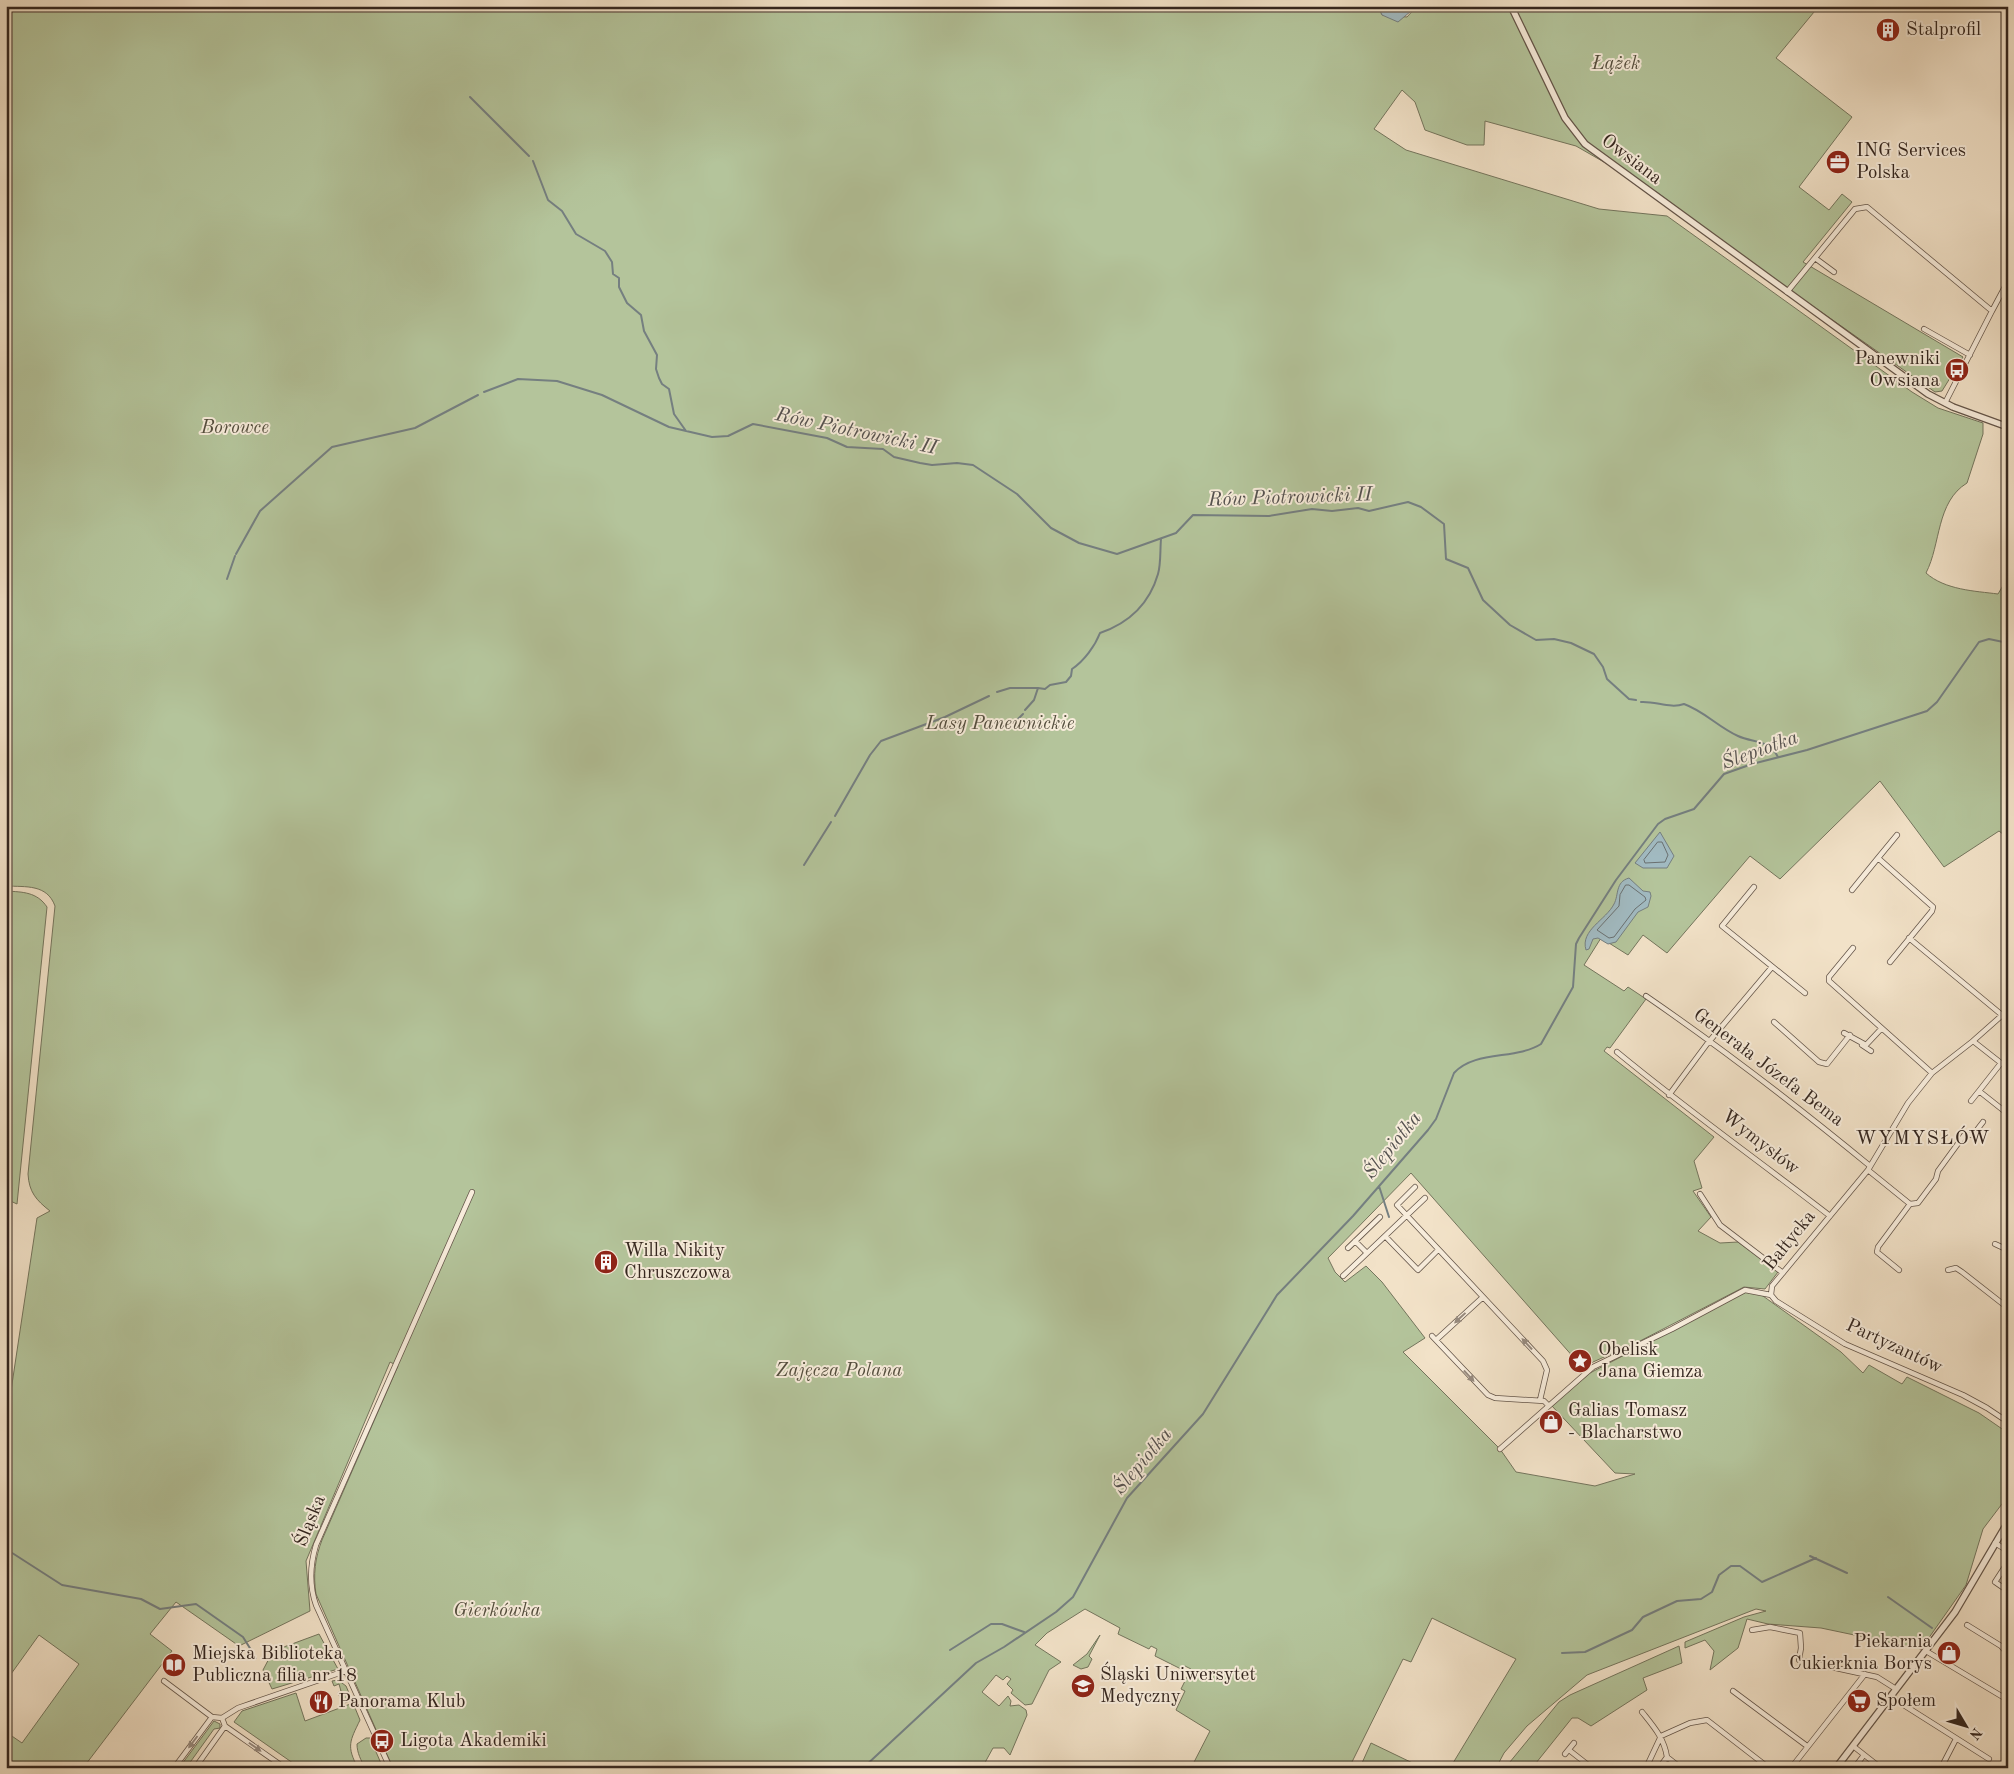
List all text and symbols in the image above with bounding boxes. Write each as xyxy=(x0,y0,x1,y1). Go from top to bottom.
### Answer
building icon: Stalprofil xyxy=(1875,17,1901,43)
place label: Stalprofil xyxy=(1906,21,1981,40)
park label: Łążek xyxy=(1591,55,1640,74)
street label: Owsiana xyxy=(1597,131,1665,189)
place label: ING Services Polska xyxy=(1856,142,1966,183)
office icon: ING Services Polska xyxy=(1825,149,1851,175)
place label: Panewniki Owsiana xyxy=(1854,350,1941,391)
bus stop icon: Panewniki Owsiana xyxy=(1944,357,1970,383)
water label: Rów Piotrowicki II xyxy=(773,405,940,459)
park label: Borowce xyxy=(200,419,269,438)
water label: Rów Piotrowicki II xyxy=(1207,485,1374,511)
park label: Lasy Panewnickie xyxy=(925,715,1075,734)
water label: Ślepiotka xyxy=(1718,724,1801,774)
street label: Generała Józefa Bema xyxy=(1689,1005,1847,1131)
water label: Ślepiotka xyxy=(1357,1106,1426,1183)
street label: Wymysłów xyxy=(1718,1107,1803,1179)
district label: WYMYSŁÓW xyxy=(1855,1125,1991,1149)
street label: Bałtycka xyxy=(1760,1207,1820,1275)
place label: Willa Nikity Chruszczowa xyxy=(624,1242,732,1283)
building icon: Willa Nikity Chruszczowa xyxy=(593,1249,619,1275)
one-way arrow xyxy=(1454,1312,1466,1324)
street label: Partyzantów xyxy=(1843,1316,1946,1378)
one-way arrow xyxy=(1522,1338,1533,1351)
place label: Obelisk Jana Giemza xyxy=(1598,1341,1704,1382)
place icon: Obelisk Jana Giemza xyxy=(1567,1348,1593,1374)
park label: Zajęcza Polana xyxy=(776,1362,902,1381)
one-way arrow xyxy=(1463,1370,1475,1382)
place label: Galias Tomasz - Blacharstwo xyxy=(1568,1402,1687,1443)
shop icon: Galias Tomasz - Blacharstwo xyxy=(1538,1409,1564,1435)
water label: Ślepiotka xyxy=(1107,1422,1177,1499)
street label: Śląska xyxy=(287,1490,330,1550)
park label: Gierkówka xyxy=(453,1602,541,1621)
place label: Piekarnia Cukierknia Borys xyxy=(1789,1633,1933,1674)
shop icon: Piekarnia Cukierknia Borys xyxy=(1936,1640,1962,1666)
place label: Miejska Biblioteka Publiczna filia nr 18 xyxy=(192,1645,357,1686)
library icon: Miejska Biblioteka Publiczna filia nr 18 xyxy=(161,1652,187,1678)
place label: Śląski Uniwersytet Medyczny xyxy=(1100,1661,1256,1707)
school or university icon: Śląski Uniwersytet Medyczny xyxy=(1070,1673,1096,1699)
supermarket icon: Społem xyxy=(1846,1688,1872,1714)
restaurant icon: Panorama Klub xyxy=(308,1689,334,1715)
place label: Społem xyxy=(1876,1692,1936,1711)
place label: Panorama Klub xyxy=(338,1693,466,1712)
north arrow xyxy=(1942,1702,1992,1752)
text: N xyxy=(1966,1725,1984,1742)
bus stop icon: Ligota Akademiki xyxy=(369,1728,395,1754)
place label: Ligota Akademiki xyxy=(400,1732,547,1751)
one-way arrow xyxy=(188,1735,198,1749)
one-way arrow xyxy=(248,1742,262,1752)

